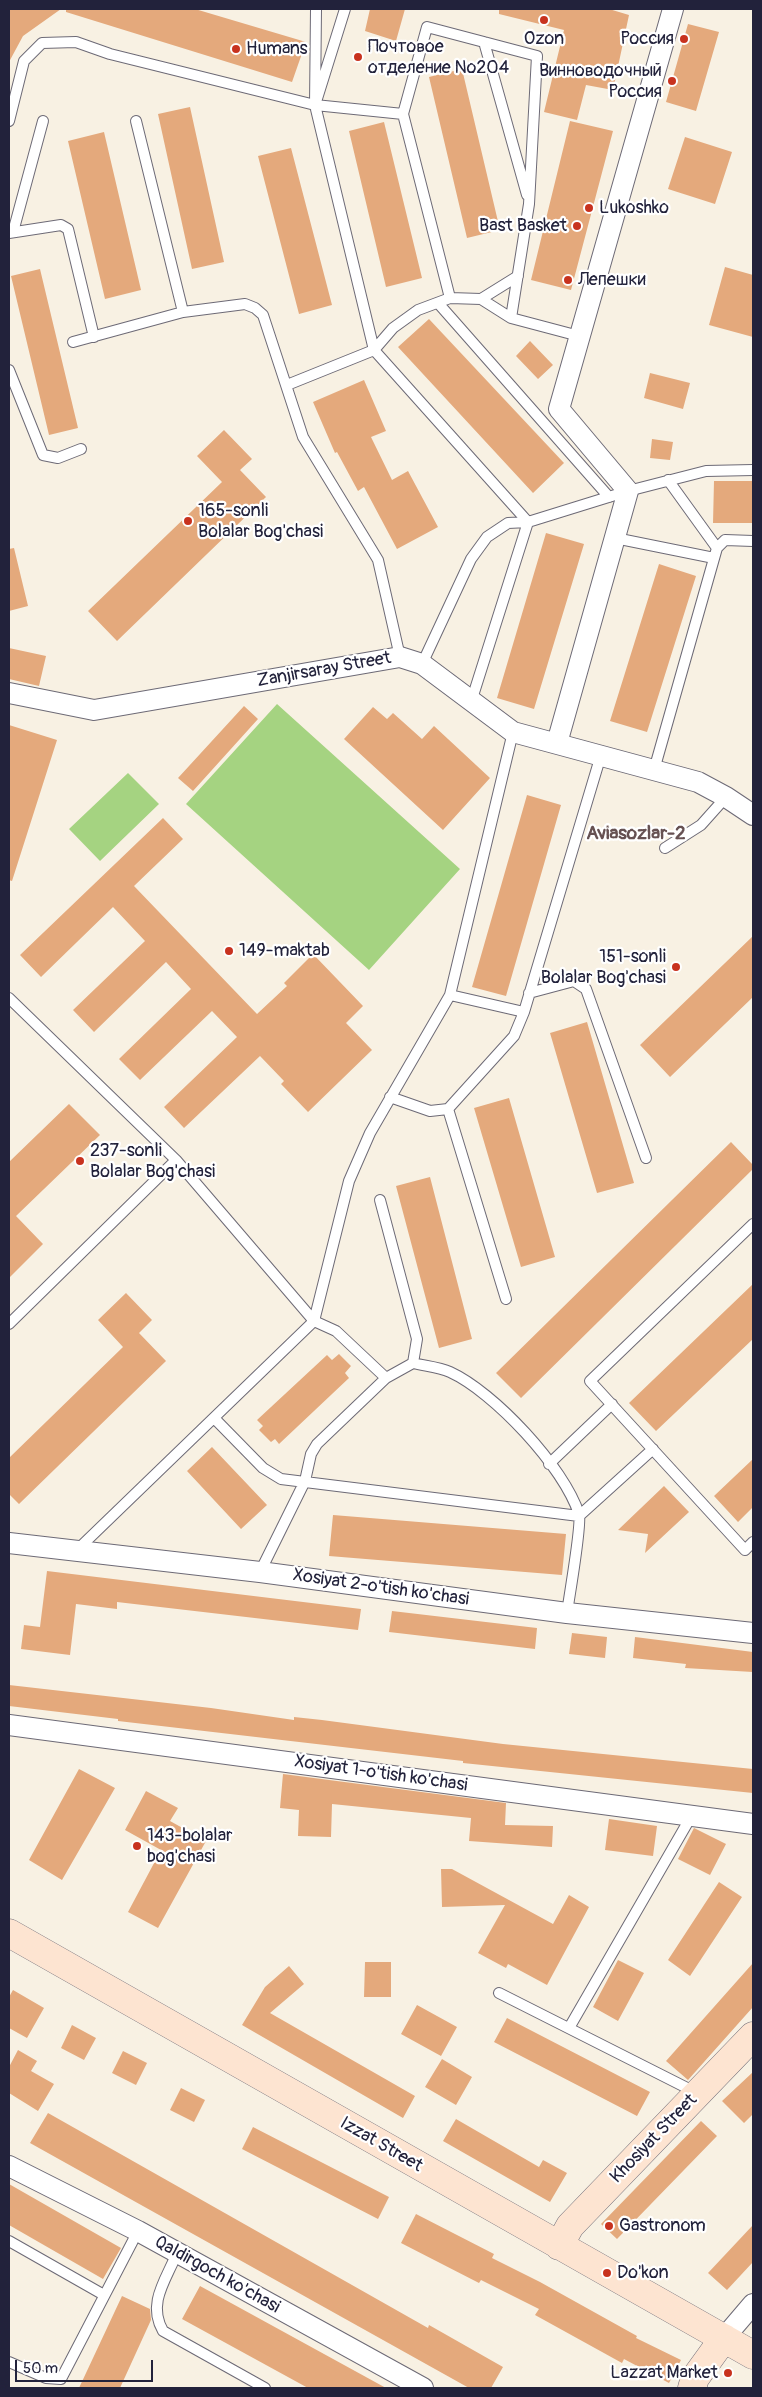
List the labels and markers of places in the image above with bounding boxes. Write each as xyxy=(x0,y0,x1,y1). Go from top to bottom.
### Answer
marker: Ozon xyxy=(538,14,550,26)
place label: Ozon xyxy=(524,28,564,50)
place label: Россия xyxy=(621,28,674,50)
marker: Россия xyxy=(678,33,690,45)
place label: Почтовое отделение №204 xyxy=(368,36,509,78)
place label: Humans xyxy=(246,38,308,60)
marker: Humans xyxy=(230,43,242,55)
marker: Почтовое отделение №204 xyxy=(352,51,364,63)
place label: Винноводочный Россия xyxy=(539,60,662,102)
marker: Винноводочный Россия xyxy=(666,75,678,87)
place label: Lukoshko xyxy=(599,197,669,219)
marker: Lukoshko xyxy=(583,202,595,214)
place label: Bast Basket xyxy=(479,215,567,237)
marker: Bast Basket xyxy=(571,220,583,232)
place label: Лепешки xyxy=(578,269,646,291)
marker: Лепешки xyxy=(562,274,574,286)
place label: 165-sonli Bolalar Bog'chasi xyxy=(198,500,323,542)
marker: 165-sonli Bolalar Bog'chasi xyxy=(182,515,194,527)
place label: 149-maktab xyxy=(239,940,330,962)
marker: 149-maktab xyxy=(223,945,235,957)
place label: 151-sonli Bolalar Bog'chasi xyxy=(541,946,666,989)
marker: 151-sonli Bolalar Bog'chasi xyxy=(670,961,682,973)
place label: 237-sonli Bolalar Bog'chasi xyxy=(90,1140,215,1182)
marker: 237-sonli Bolalar Bog'chasi xyxy=(74,1155,86,1167)
place label: 143-bolalar bog'chasi xyxy=(147,1825,232,1868)
marker: 143-bolalar bog'chasi xyxy=(131,1840,143,1852)
place label: Gastronom xyxy=(619,2215,706,2237)
marker: Gastronom xyxy=(603,2220,615,2232)
place label: Do'kon xyxy=(617,2262,669,2284)
marker: Do'kon xyxy=(601,2267,613,2279)
place label: Lazzat Market xyxy=(610,2362,718,2384)
marker: Lazzat Market xyxy=(722,2367,734,2379)

